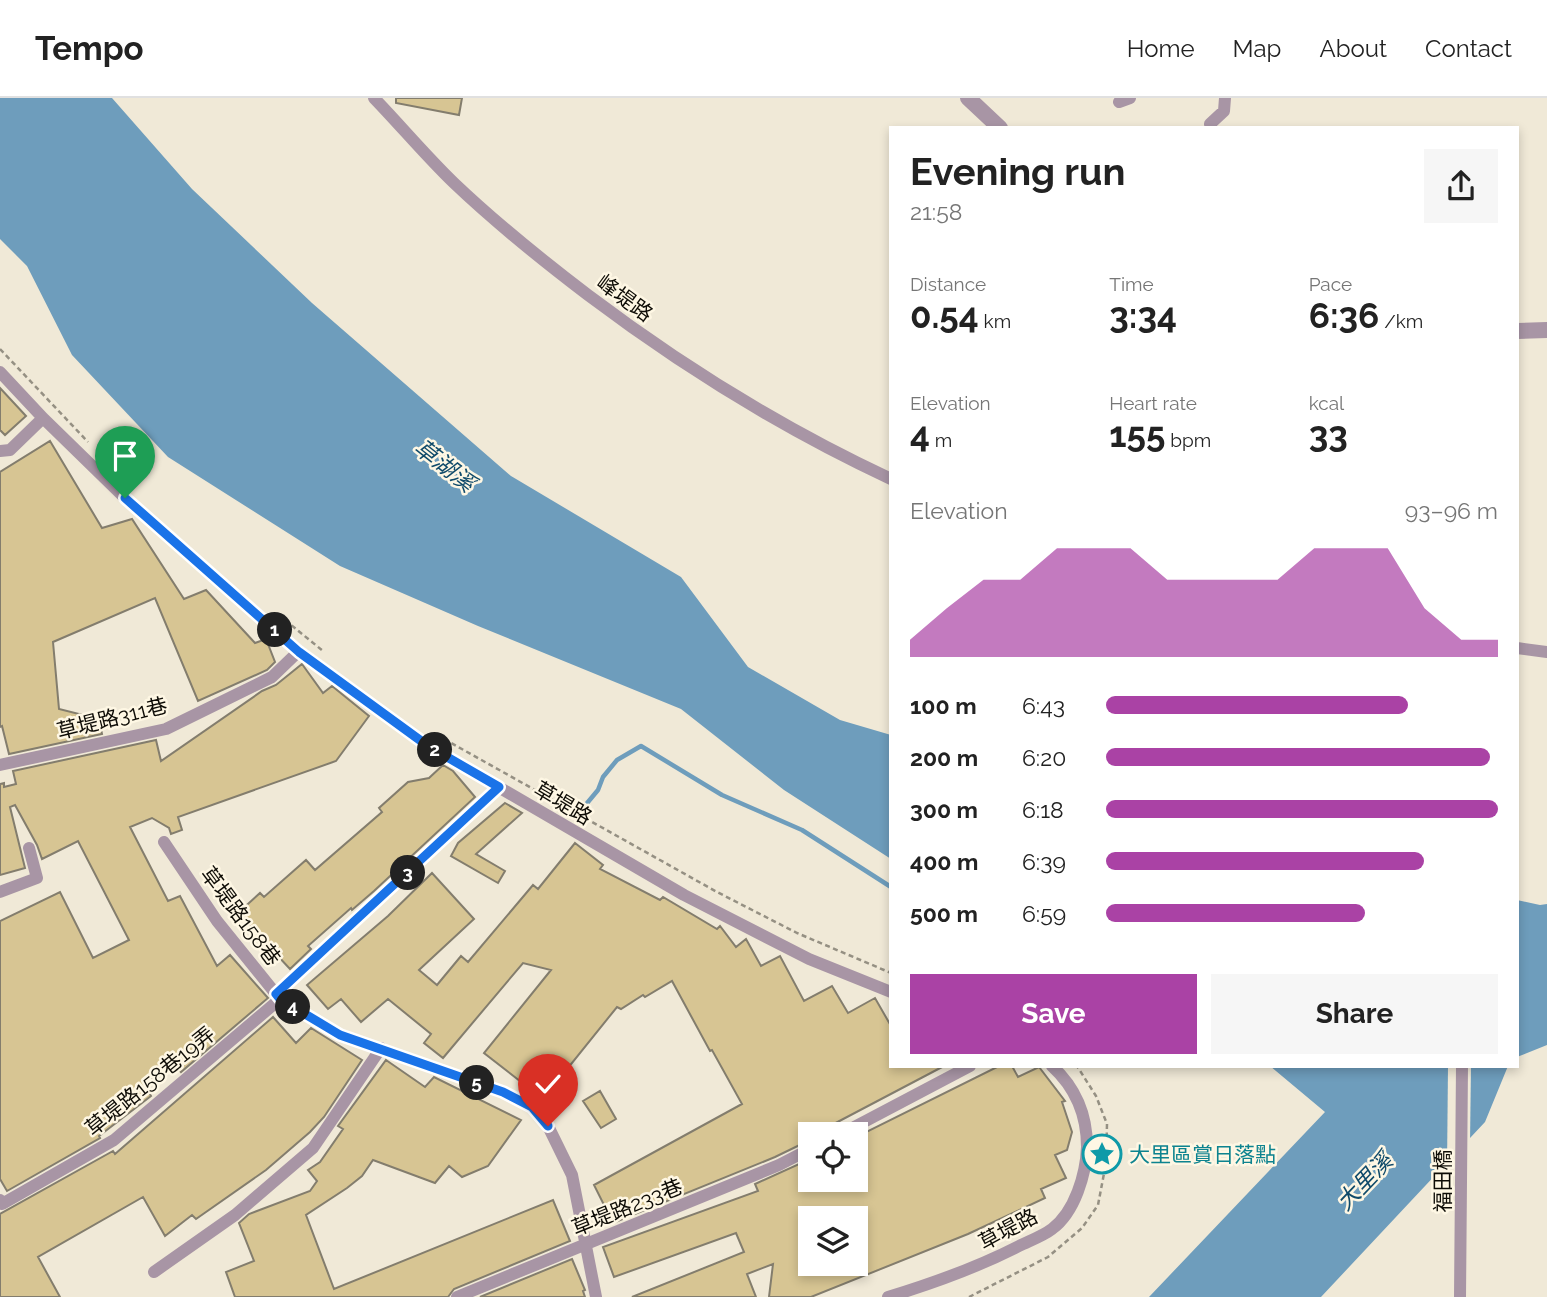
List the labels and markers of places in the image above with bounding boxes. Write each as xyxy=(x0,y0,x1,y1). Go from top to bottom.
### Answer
pin xyxy=(95,426,155,498)
pin: 1 xyxy=(258,612,292,648)
pin: 2 xyxy=(418,732,452,768)
pin: 3 xyxy=(390,856,426,890)
pin: 4 xyxy=(276,990,310,1024)
pin xyxy=(518,1054,578,1126)
pin: 5 xyxy=(460,1066,494,1100)
place icon: 大里區賞日落點 xyxy=(1081,1133,1123,1175)
place label: 大里區賞日落點 xyxy=(1129,1142,1276,1167)

